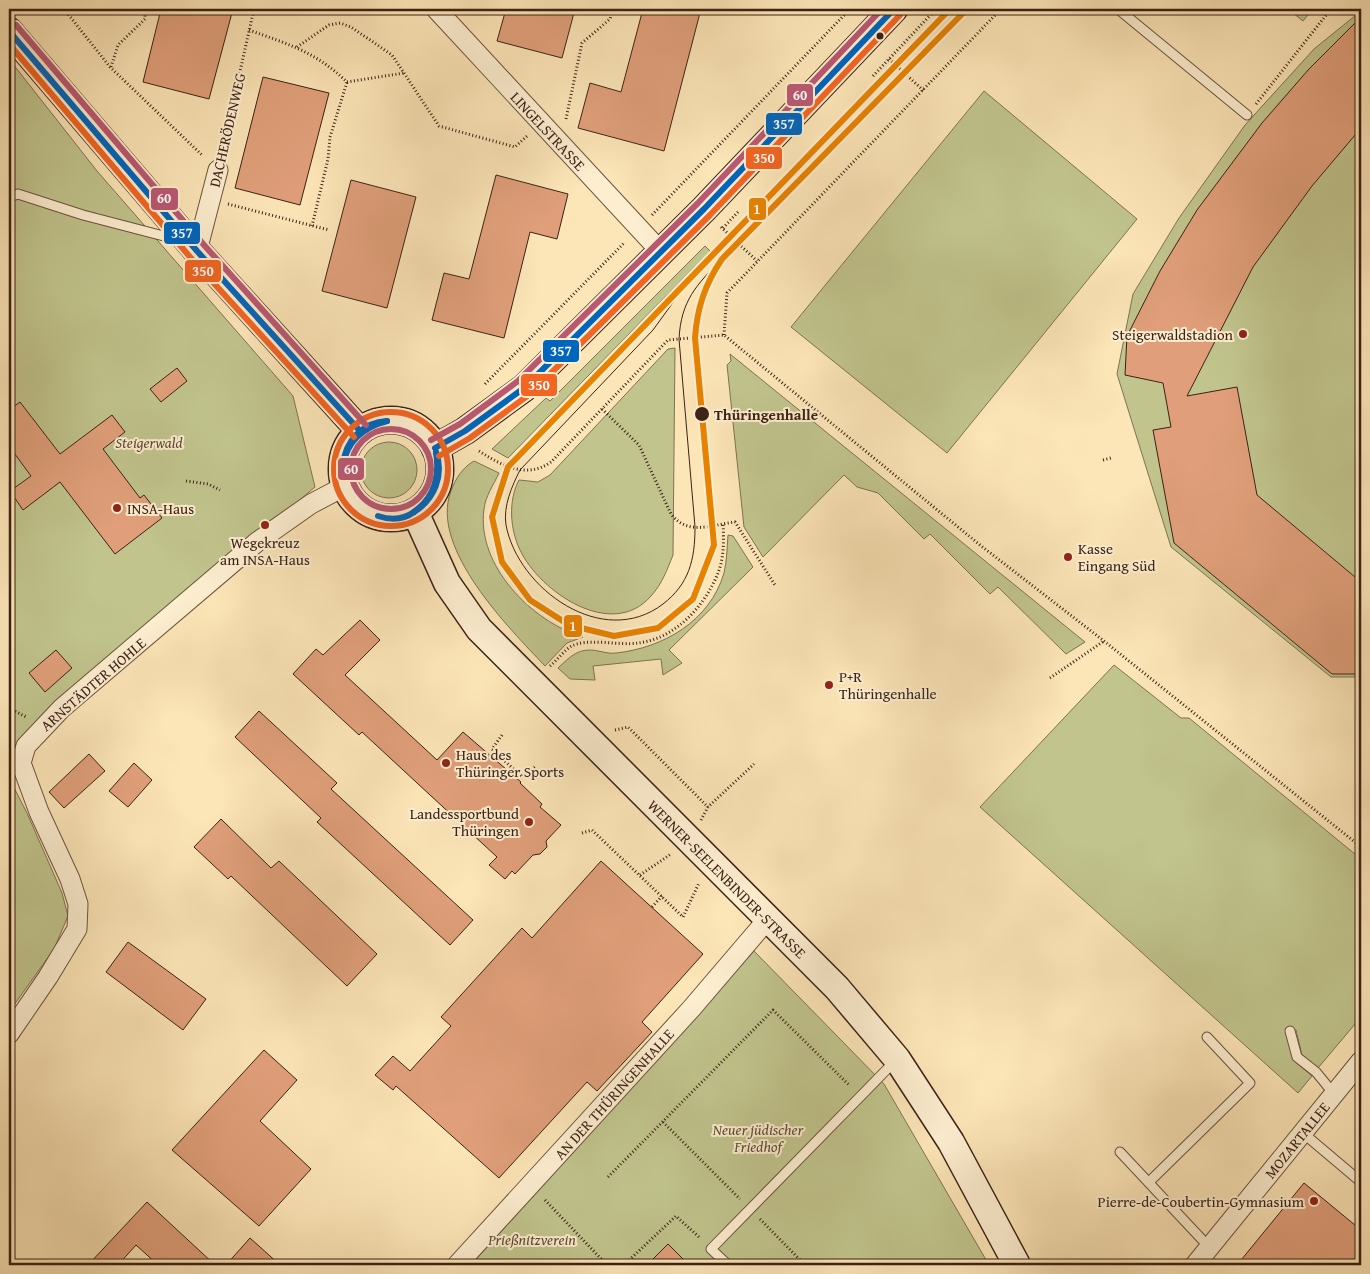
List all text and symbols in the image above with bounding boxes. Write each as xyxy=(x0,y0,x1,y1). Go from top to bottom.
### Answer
unlabelled marker xyxy=(875,31,885,41)
street label: DACHERÖDENWEG xyxy=(204,71,250,189)
line badge: 60 xyxy=(786,83,814,107)
text: 60 xyxy=(793,85,807,105)
street label: LINGELSTRASSE xyxy=(506,87,590,175)
line badge: 357 xyxy=(765,112,803,136)
text: 357 xyxy=(773,114,795,134)
line badge: 350 xyxy=(745,146,783,170)
text: 350 xyxy=(753,148,775,168)
line badge: 60 xyxy=(150,187,179,211)
text: 60 xyxy=(157,188,171,208)
line badge: 1 xyxy=(748,197,767,221)
text: 1 xyxy=(753,199,761,219)
line badge: 357 xyxy=(163,221,201,245)
text: 357 xyxy=(171,223,193,243)
line badge: 350 xyxy=(184,259,222,283)
text: 350 xyxy=(192,261,214,281)
place label: Steigerwaldstadion xyxy=(1112,324,1234,345)
marker: Steigerwaldstadion xyxy=(1237,328,1249,340)
line badge: 357 xyxy=(542,339,580,363)
text: 357 xyxy=(550,341,572,361)
line badge: 350 xyxy=(520,373,558,397)
text: 350 xyxy=(528,375,550,395)
place label: Thüringenhalle xyxy=(714,404,818,425)
marker: Thüringenhalle xyxy=(693,405,711,423)
park label: Steigerwald xyxy=(115,432,183,453)
line badge: 60 xyxy=(337,457,365,481)
text: 60 xyxy=(344,459,358,479)
place label: INSA-Haus xyxy=(127,498,194,519)
marker: INSA-Haus xyxy=(111,502,123,514)
marker: Wegekreuz am INSA-Haus xyxy=(259,519,271,531)
place label: Wegekreuz am INSA-Haus xyxy=(220,532,310,570)
place label: Kasse Eingang Süd xyxy=(1078,538,1155,576)
marker: Kasse Eingang Süd xyxy=(1062,551,1074,563)
line badge: 1 xyxy=(563,614,583,638)
text: 1 xyxy=(569,616,577,636)
street label: ARNSTÄDTER HOHLE xyxy=(36,632,151,736)
place label: P+R Thüringenhalle xyxy=(839,666,937,704)
marker: P+R Thüringenhalle xyxy=(823,679,835,691)
place label: Haus des Thüringer Sports xyxy=(456,744,564,782)
marker: Haus des Thüringer Sports xyxy=(440,757,452,769)
street label: WERNER-SEELENBINDER-STRASSE xyxy=(643,795,811,963)
place label: Landessportbund Thüringen xyxy=(410,803,520,841)
marker: Landessportbund Thüringen xyxy=(523,816,535,828)
street label: AN DER THÜRINGENHALLE xyxy=(549,1024,679,1164)
street label: MOZARTALLEE xyxy=(1260,1097,1335,1183)
park label: Neuer jüdischer Friedhof xyxy=(713,1119,804,1157)
place label: Pierre-de-Coubertin-Gymnasium xyxy=(1098,1191,1305,1212)
marker: Pierre-de-Coubertin-Gymnasium xyxy=(1308,1195,1320,1207)
park label: Prießnitzverein xyxy=(487,1229,576,1250)

